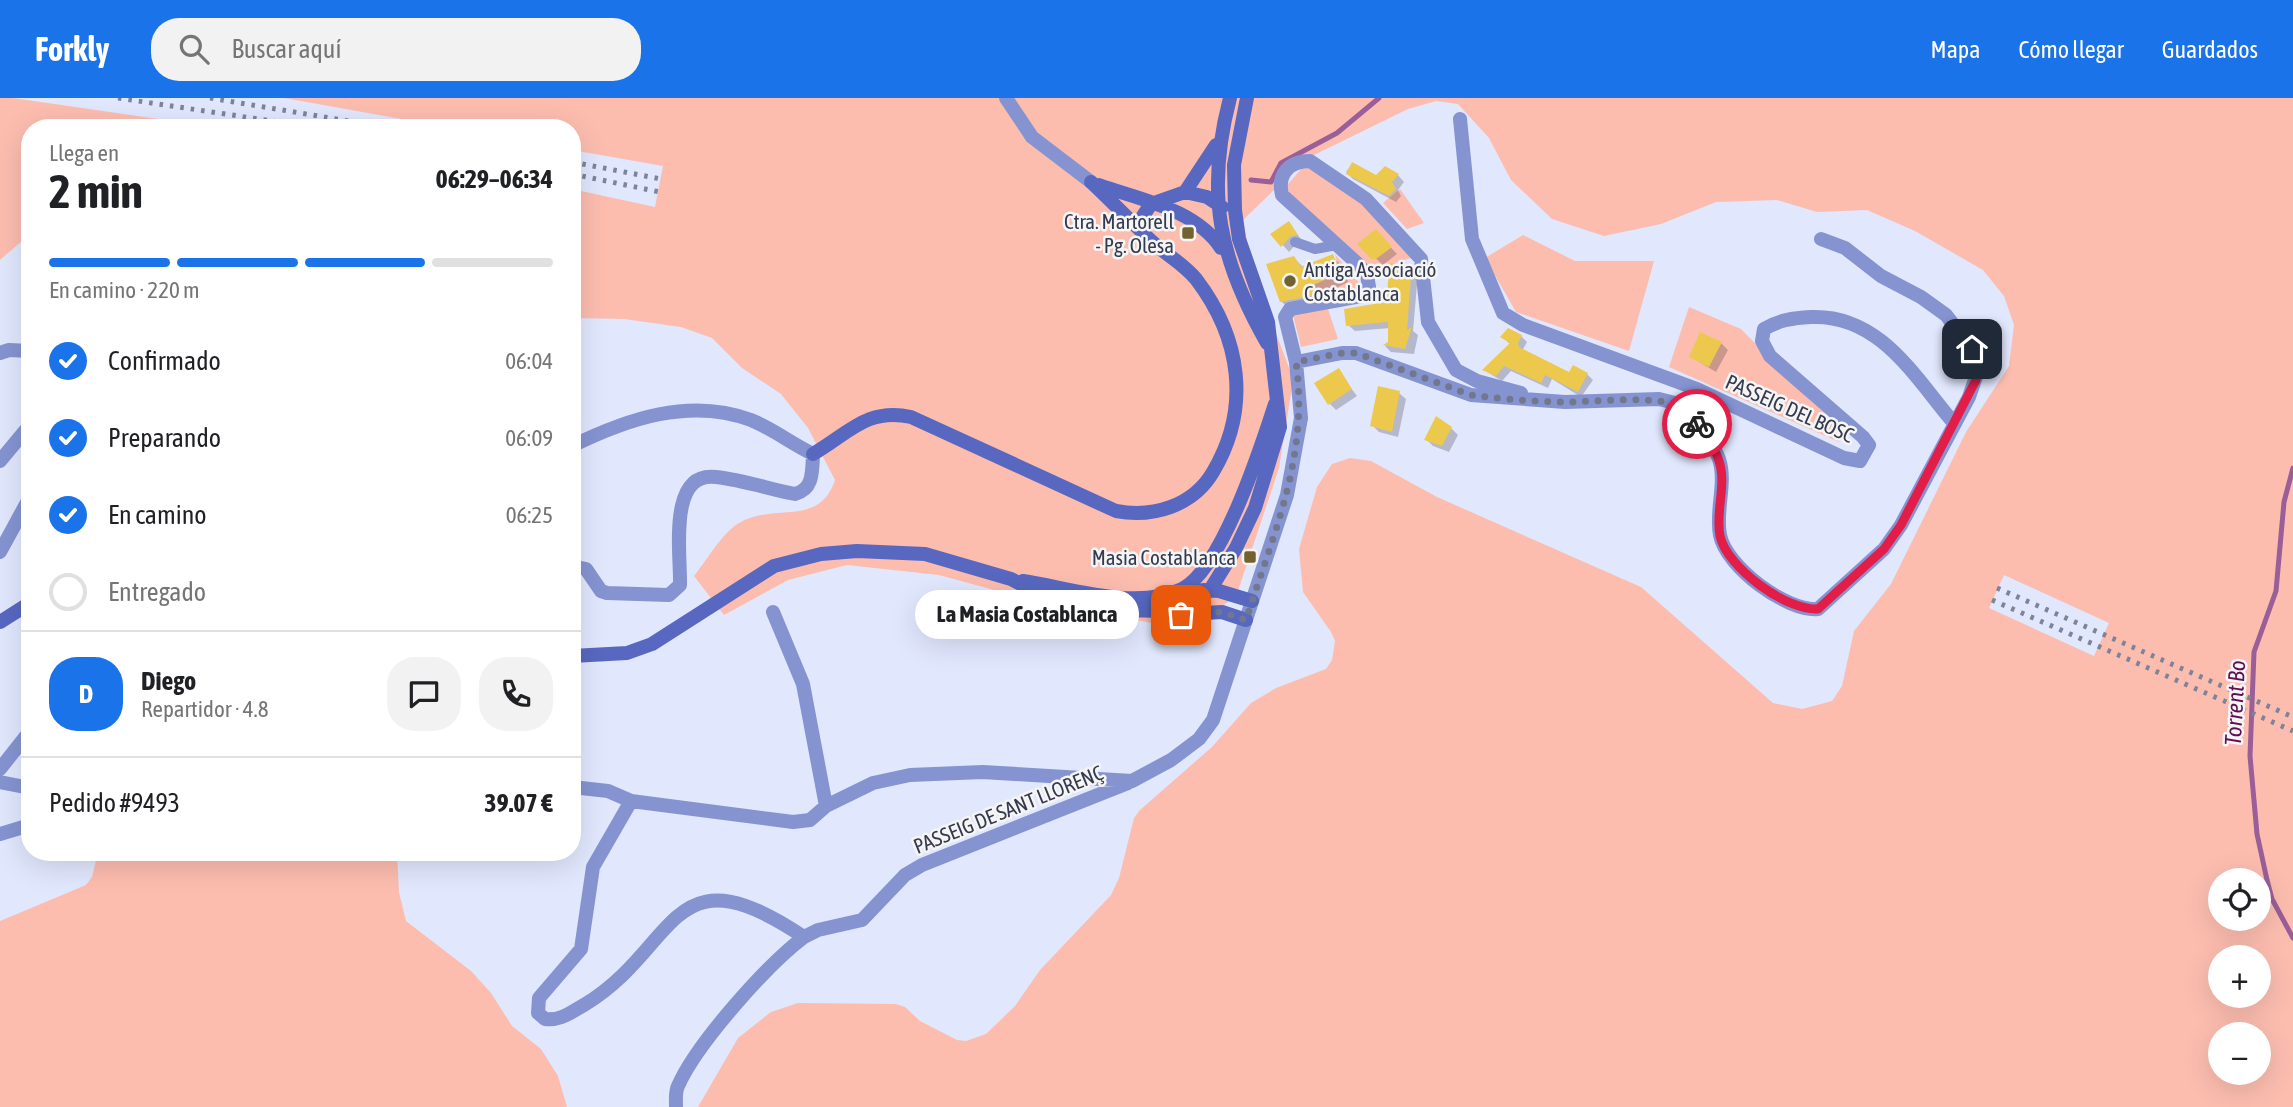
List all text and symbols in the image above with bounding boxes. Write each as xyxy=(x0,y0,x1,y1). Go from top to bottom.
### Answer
search box xyxy=(151,18,641,81)
text: Forkly xyxy=(35,30,109,68)
icon: search xyxy=(175,30,213,68)
text: Buscar aquí xyxy=(231,34,341,64)
text: Mapa xyxy=(1931,36,1980,63)
text: Cómo llegar xyxy=(2018,36,2124,63)
text: Guardados xyxy=(2162,36,2258,63)
text: Llega en xyxy=(49,140,119,166)
text: 06:29–06:34 xyxy=(436,164,553,194)
text: 2 min xyxy=(49,165,143,218)
place label: Ctra. Martorell - Pg. Olesa xyxy=(1064,209,1174,257)
marker: Ctra. Martorell - Pg. Olesa xyxy=(1180,225,1196,241)
place label: Antiga Associació Costablanca xyxy=(1304,257,1436,305)
marker: Antiga Associació Costablanca xyxy=(1282,273,1298,289)
text: En camino · 220 m xyxy=(49,277,200,303)
pin xyxy=(1942,319,2002,379)
icon: home xyxy=(1953,330,1991,368)
icon: check xyxy=(49,342,87,380)
text: Confirmado xyxy=(108,346,221,376)
text: 06:04 xyxy=(505,348,553,374)
street label: PASSEIG DEL BOSC xyxy=(1722,369,1858,447)
courier xyxy=(1662,389,1732,459)
icon: bike xyxy=(1678,405,1716,443)
icon: check xyxy=(49,419,87,457)
text: Preparando xyxy=(108,423,221,453)
text: 06:09 xyxy=(505,425,553,451)
icon: check xyxy=(49,496,87,534)
text: En camino xyxy=(108,500,207,530)
text: 06:25 xyxy=(506,502,553,528)
place label: Masia Costablanca xyxy=(1092,545,1236,569)
marker: Masia Costablanca xyxy=(1242,549,1258,565)
text: Entregado xyxy=(108,577,206,607)
pin xyxy=(1151,585,1211,645)
callout: La Masia Costablanca xyxy=(915,590,1139,640)
icon: bag xyxy=(1162,596,1200,634)
text: La Masia Costablanca xyxy=(937,601,1117,627)
button: chat xyxy=(387,657,461,731)
button: phone xyxy=(479,657,553,731)
water label: Torrent Bo xyxy=(2220,660,2250,746)
text: Diego xyxy=(141,666,196,696)
text: D xyxy=(79,679,93,709)
text: Repartidor · 4.8 xyxy=(141,696,268,722)
street label: PASSEIG DE SANT LLORENÇ xyxy=(910,760,1107,858)
text: Pedido #9493 xyxy=(49,788,180,818)
text: 39.07 € xyxy=(484,788,553,818)
map controls xyxy=(2208,868,2271,1085)
button: locate xyxy=(2208,868,2271,931)
button: + xyxy=(2208,945,2271,1008)
button: − xyxy=(2208,1022,2271,1085)

